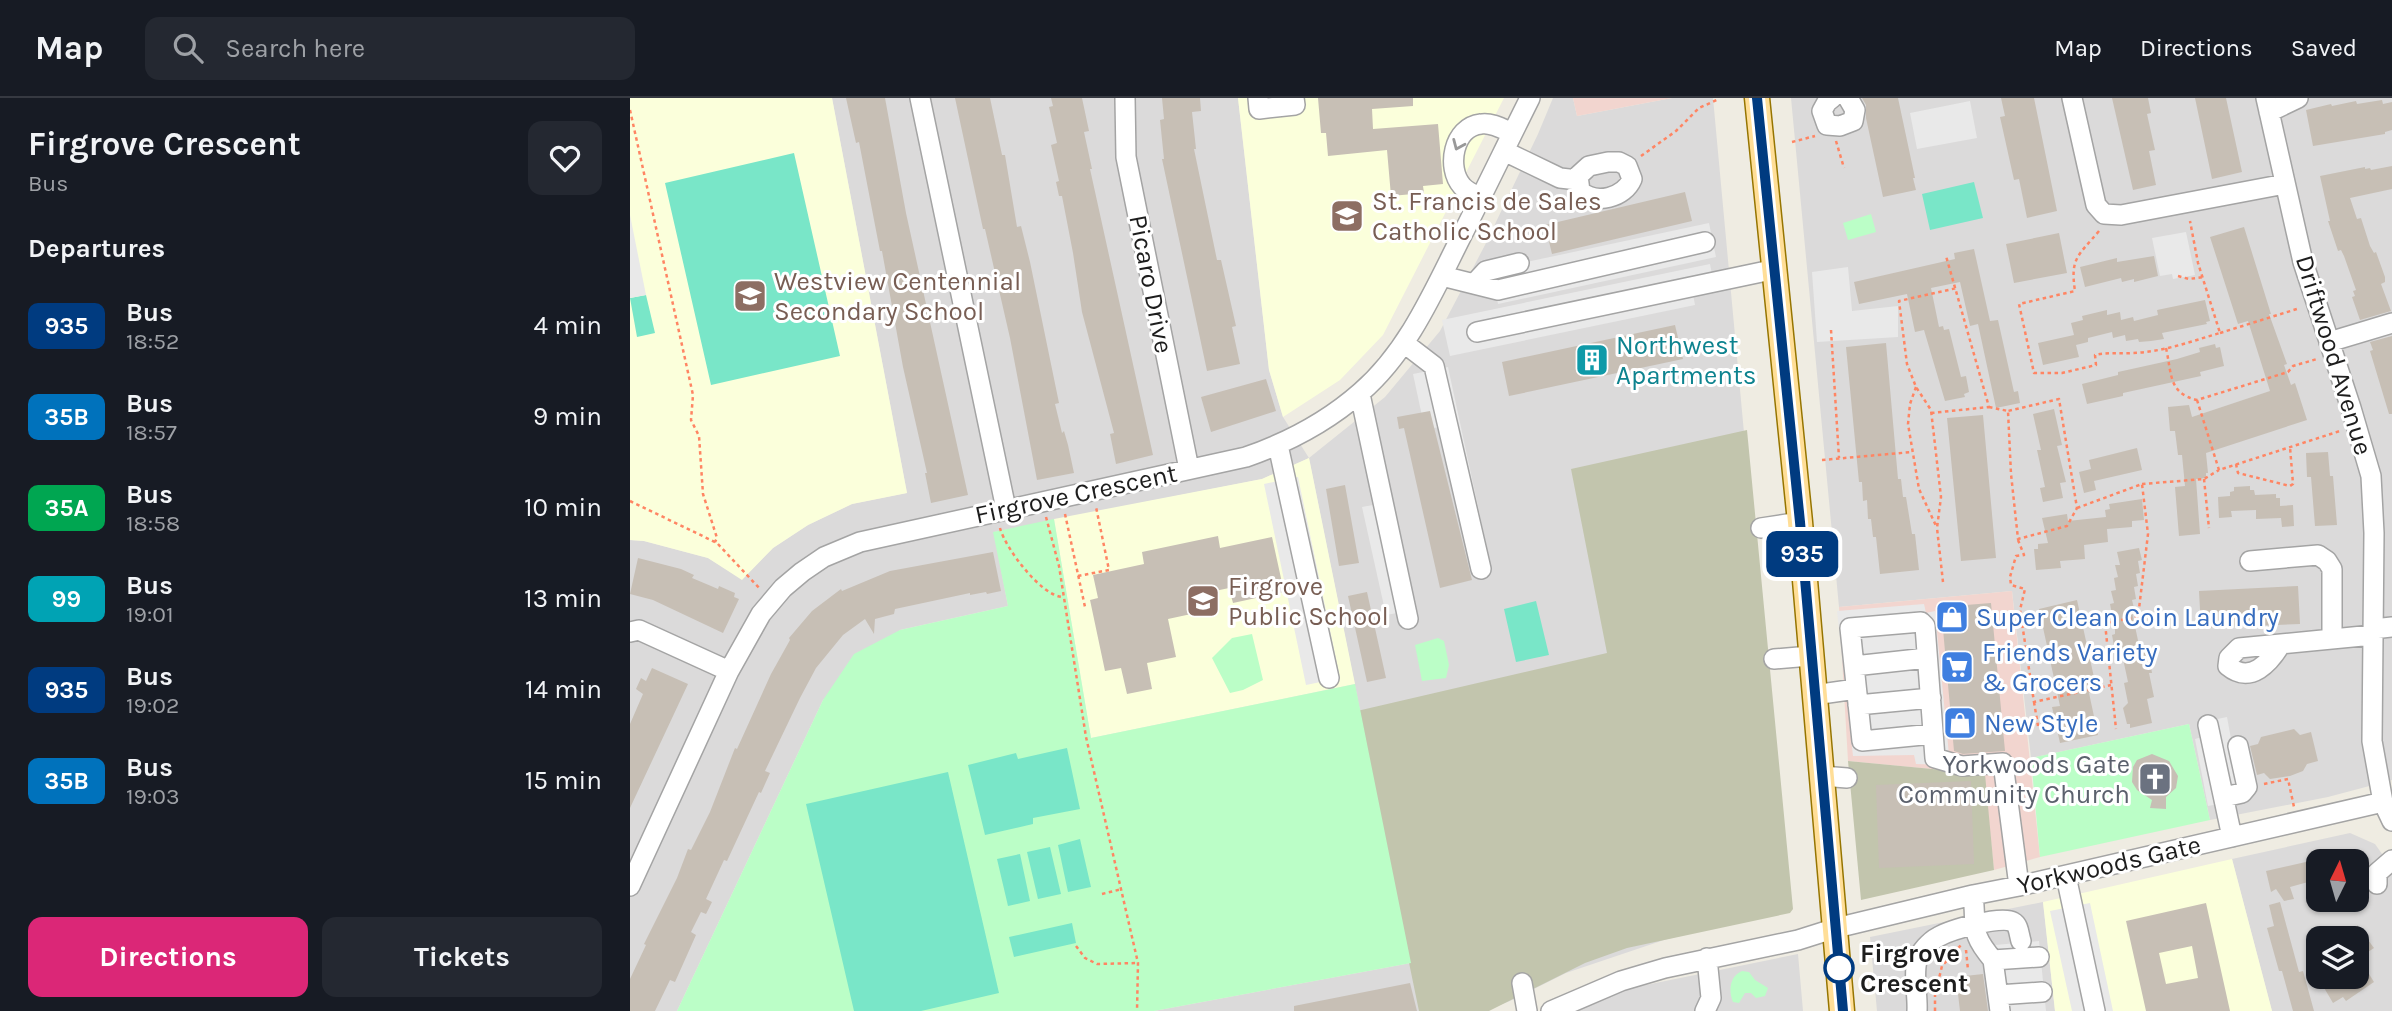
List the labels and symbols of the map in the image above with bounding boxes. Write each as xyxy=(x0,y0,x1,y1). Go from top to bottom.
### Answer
one-way arrow xyxy=(1453,138,1467,150)
place label: St. Francis de Sales Catholic School xyxy=(1372,186,1602,247)
school or university icon: St. Francis de Sales Catholic School xyxy=(1328,197,1366,235)
street label: Picaro Drive xyxy=(1122,212,1180,356)
street label: Driftwood Avenue xyxy=(2289,251,2379,459)
place label: Westview Centennial Secondary School xyxy=(774,266,1021,327)
school or university icon: Westview Centennial Secondary School xyxy=(731,277,769,315)
place label: Northwest Apartments xyxy=(1616,330,1756,391)
building icon: Northwest Apartments xyxy=(1573,341,1611,379)
street label: Firgrove Crescent xyxy=(972,457,1180,531)
line badge: 935 xyxy=(1762,531,1842,577)
place label: Firgrove Public School xyxy=(1228,571,1389,632)
school or university icon: Firgrove Public School xyxy=(1184,582,1222,620)
shop icon: Super Clean Coin Laundry xyxy=(1933,598,1971,636)
place label: Super Clean Coin Laundry xyxy=(1976,602,2279,633)
place label: Friends Variety & Grocers xyxy=(1982,637,2158,698)
supermarket icon: Friends Variety & Grocers xyxy=(1938,648,1976,686)
shop icon: New Style xyxy=(1941,704,1979,742)
place label: New Style xyxy=(1984,708,2098,739)
place label: Yorkwoods Gate Community Church xyxy=(1898,749,2130,810)
church icon: Yorkwoods Gate Community Church xyxy=(2136,760,2174,798)
street label: Yorkwoods Gate xyxy=(2014,829,2204,901)
north arrow xyxy=(2306,849,2370,912)
place label: Firgrove Crescent xyxy=(1860,938,1968,999)
marker: Firgrove Crescent xyxy=(1824,953,1854,983)

